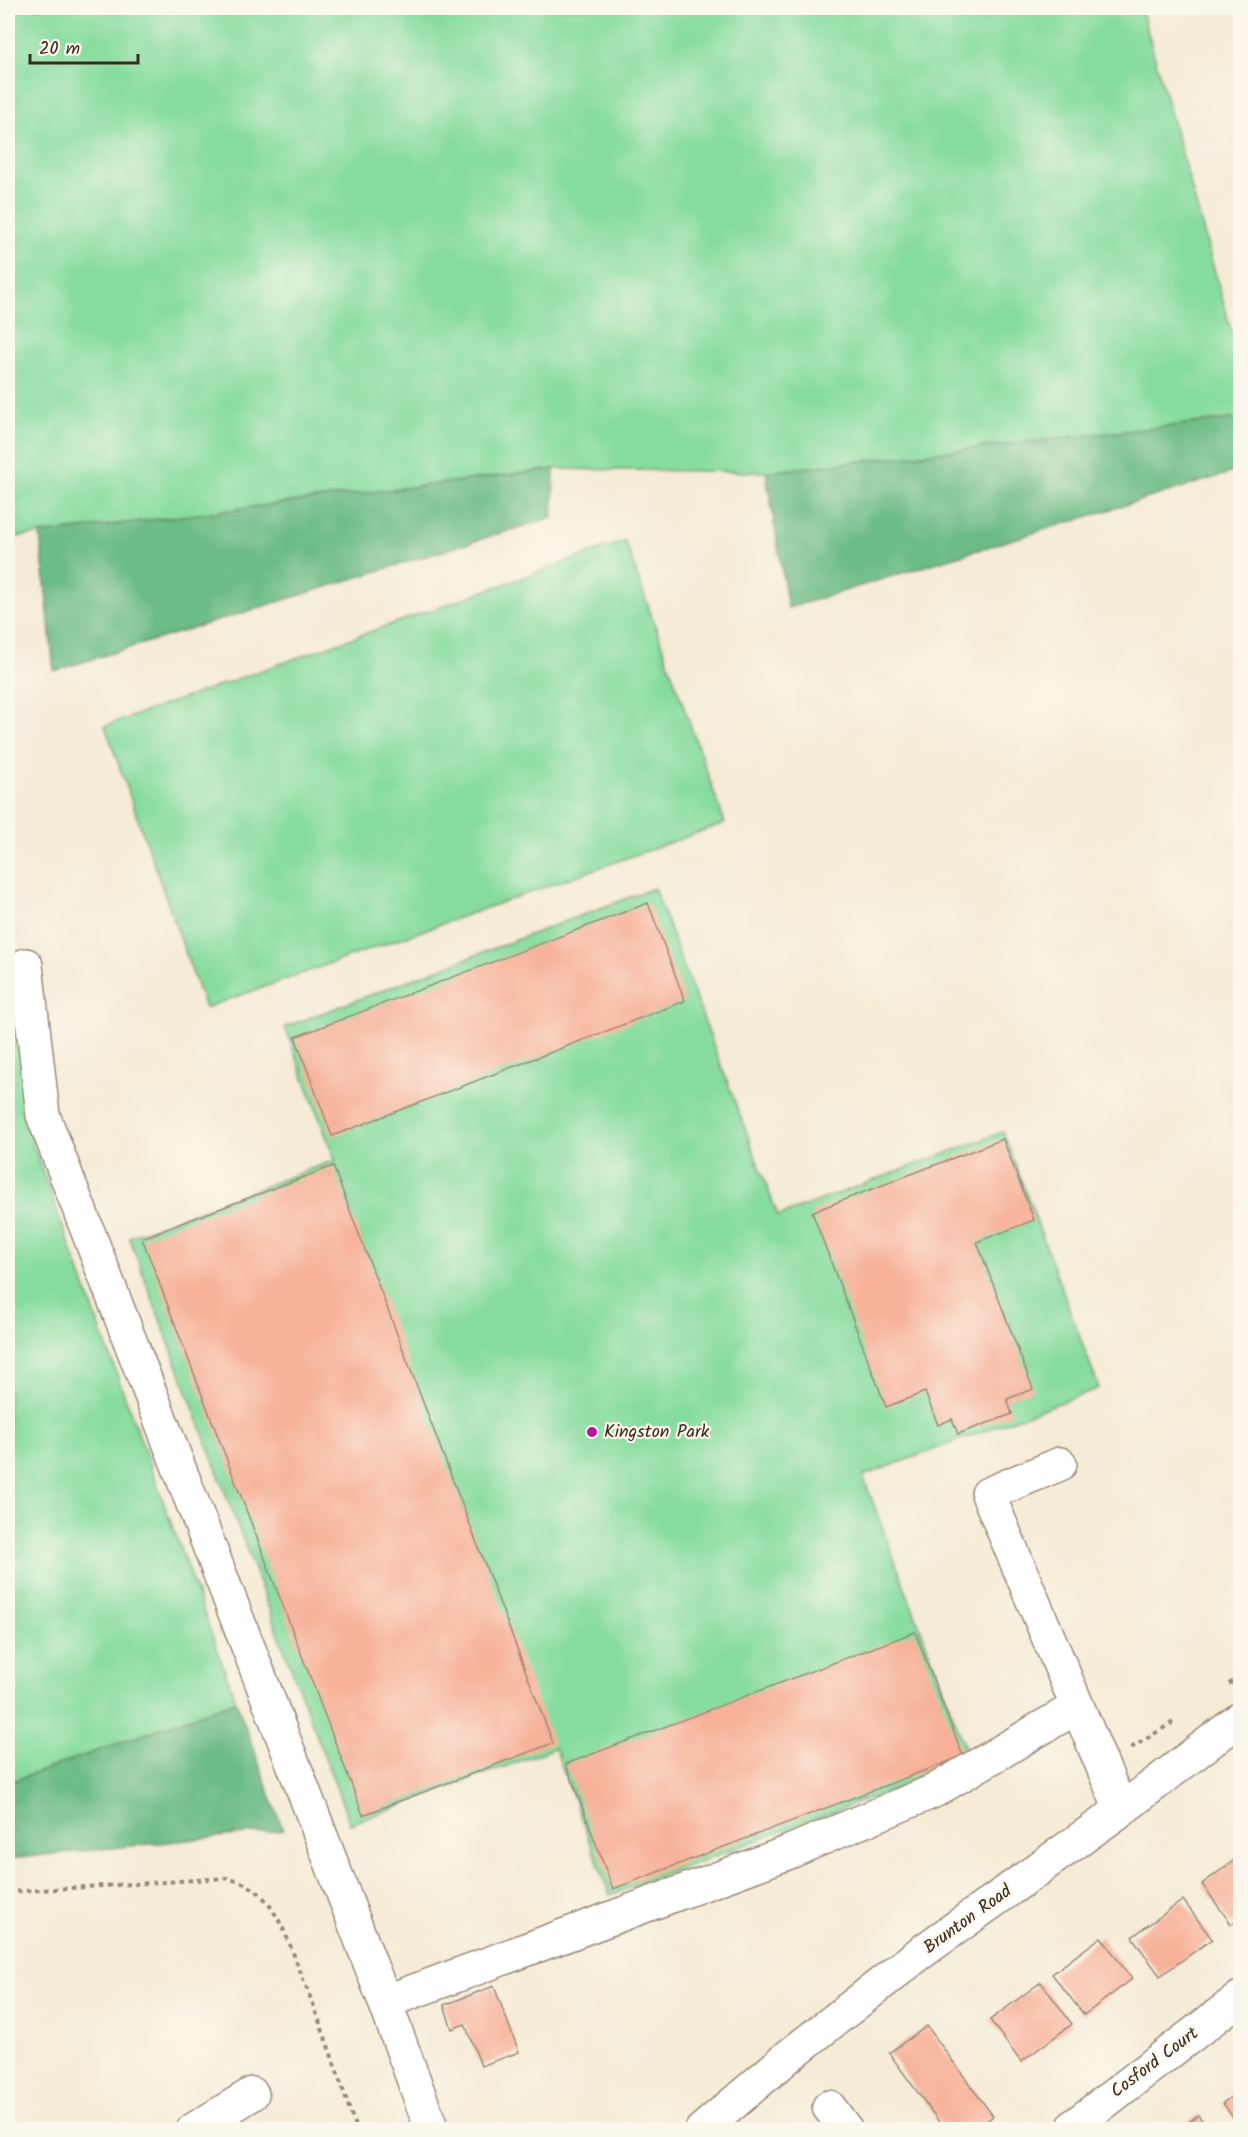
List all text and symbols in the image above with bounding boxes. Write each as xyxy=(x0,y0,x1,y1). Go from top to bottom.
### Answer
scale bar xyxy=(30,27,138,65)
text: 20 m xyxy=(39,35,80,64)
place label: Kingston Park xyxy=(604,1418,710,1447)
marker: Kingston Park xyxy=(585,1425,599,1439)
street label: Brunton Road xyxy=(918,1877,1019,1962)
street label: Cosford Court xyxy=(1105,2019,1206,2106)

